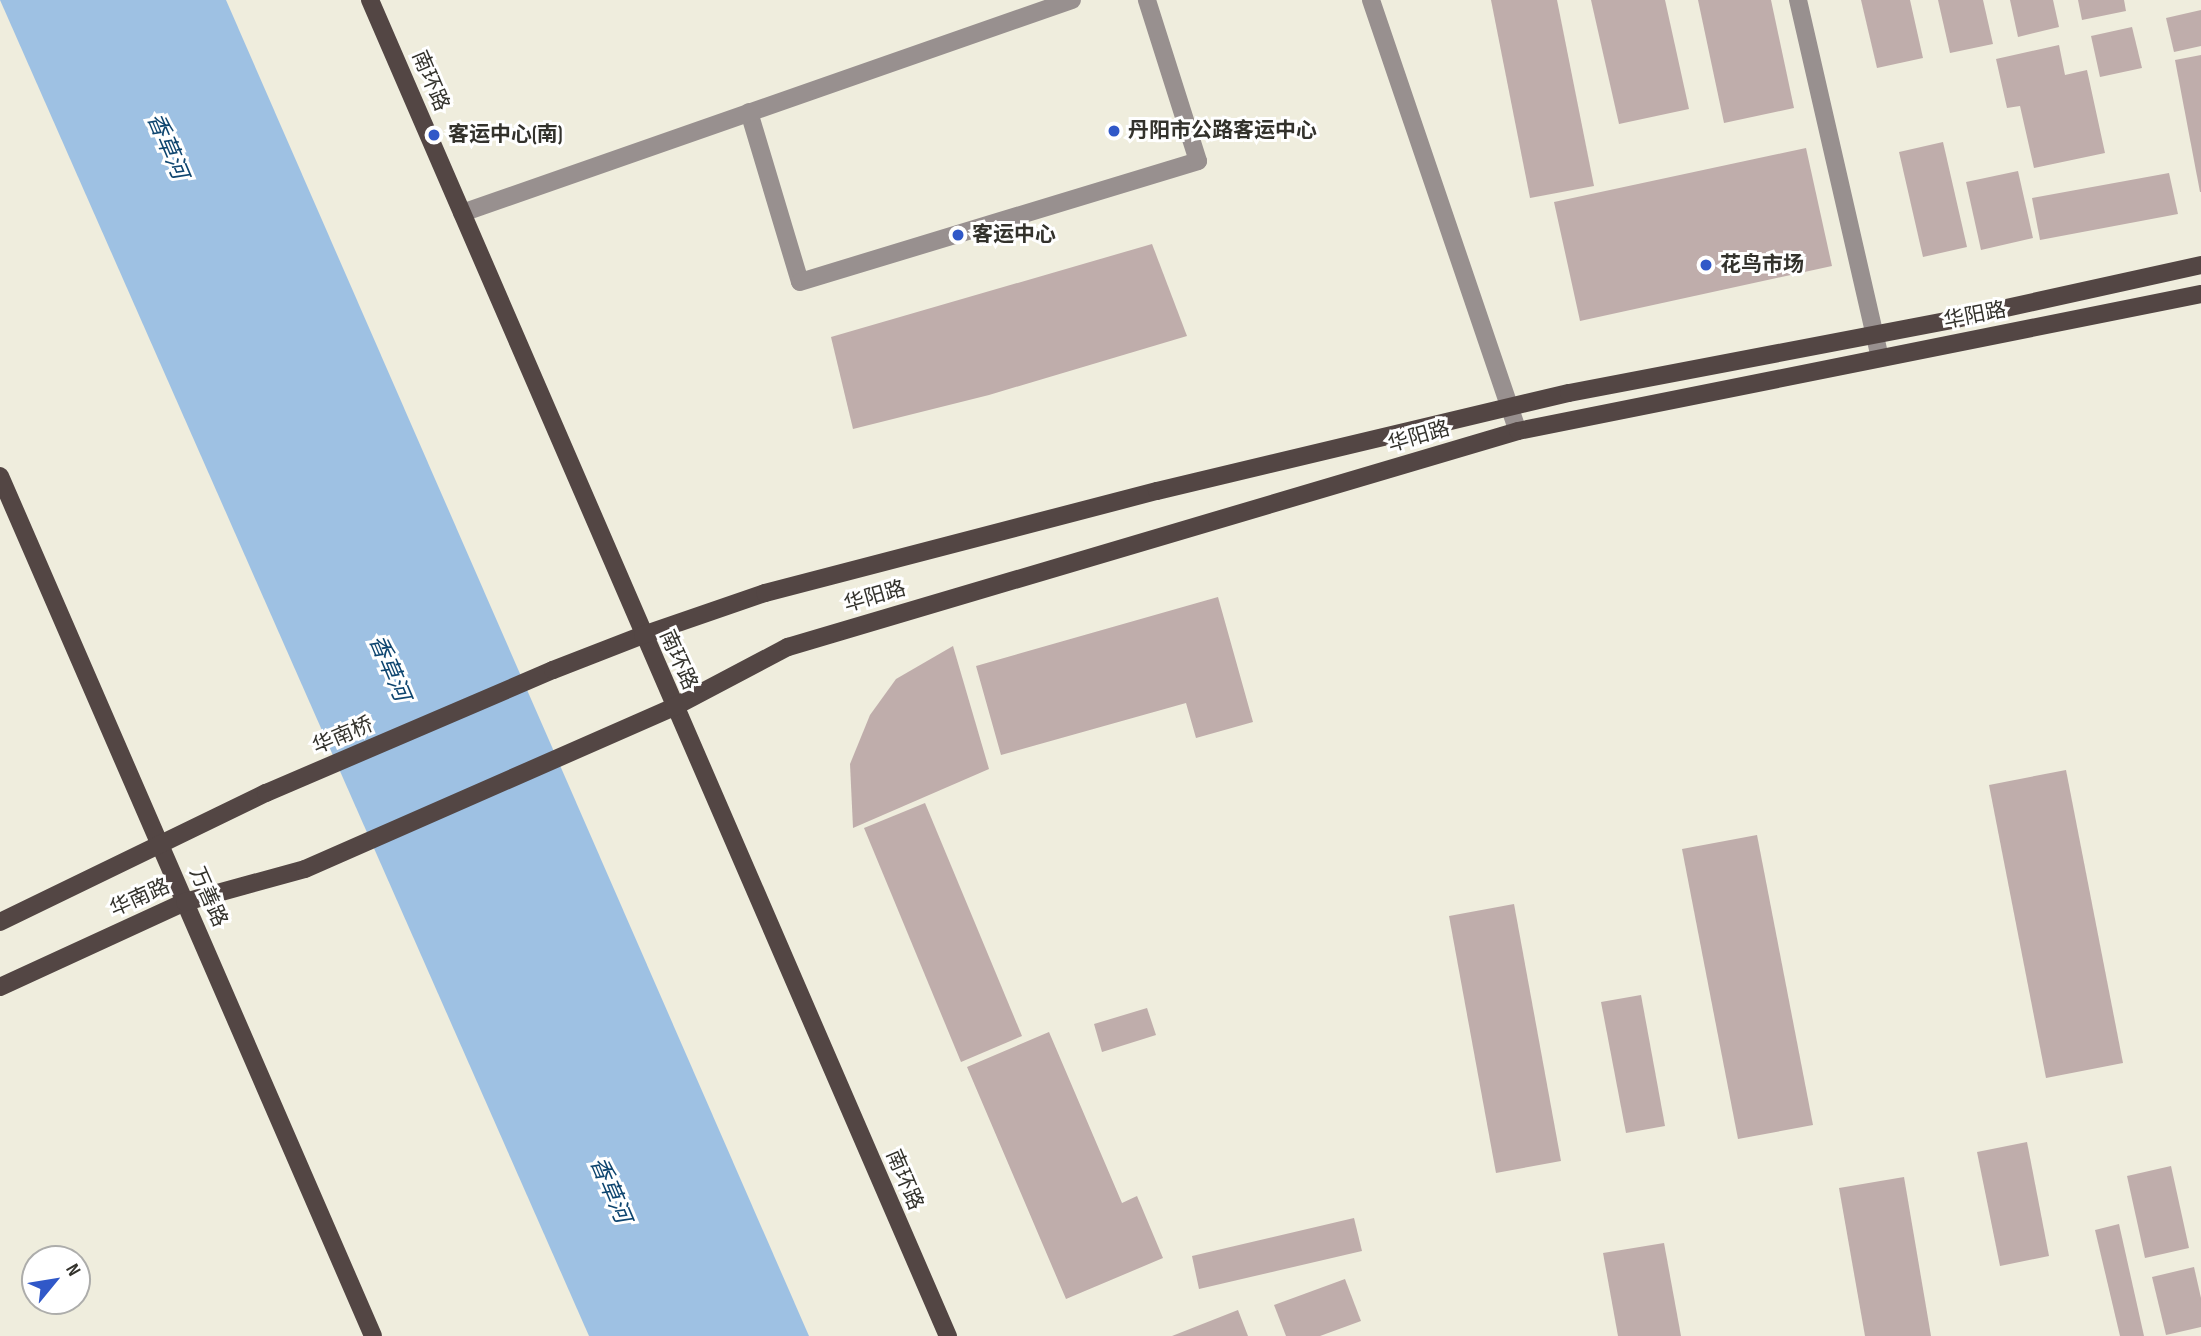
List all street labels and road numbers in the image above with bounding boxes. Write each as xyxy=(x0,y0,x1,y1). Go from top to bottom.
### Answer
street label: 南环路 xyxy=(406,47,454,115)
street label: 华阳路 xyxy=(1942,298,2008,334)
street label: 华阳路 xyxy=(1385,416,1453,458)
street label: 华阳路 xyxy=(841,576,909,618)
street label: 南环路 xyxy=(654,626,702,694)
street label: 华南桥 xyxy=(309,712,377,760)
street label: 万善路 xyxy=(184,863,232,931)
street label: 华南路 xyxy=(106,874,174,922)
street label: 南环路 xyxy=(880,1146,928,1214)

